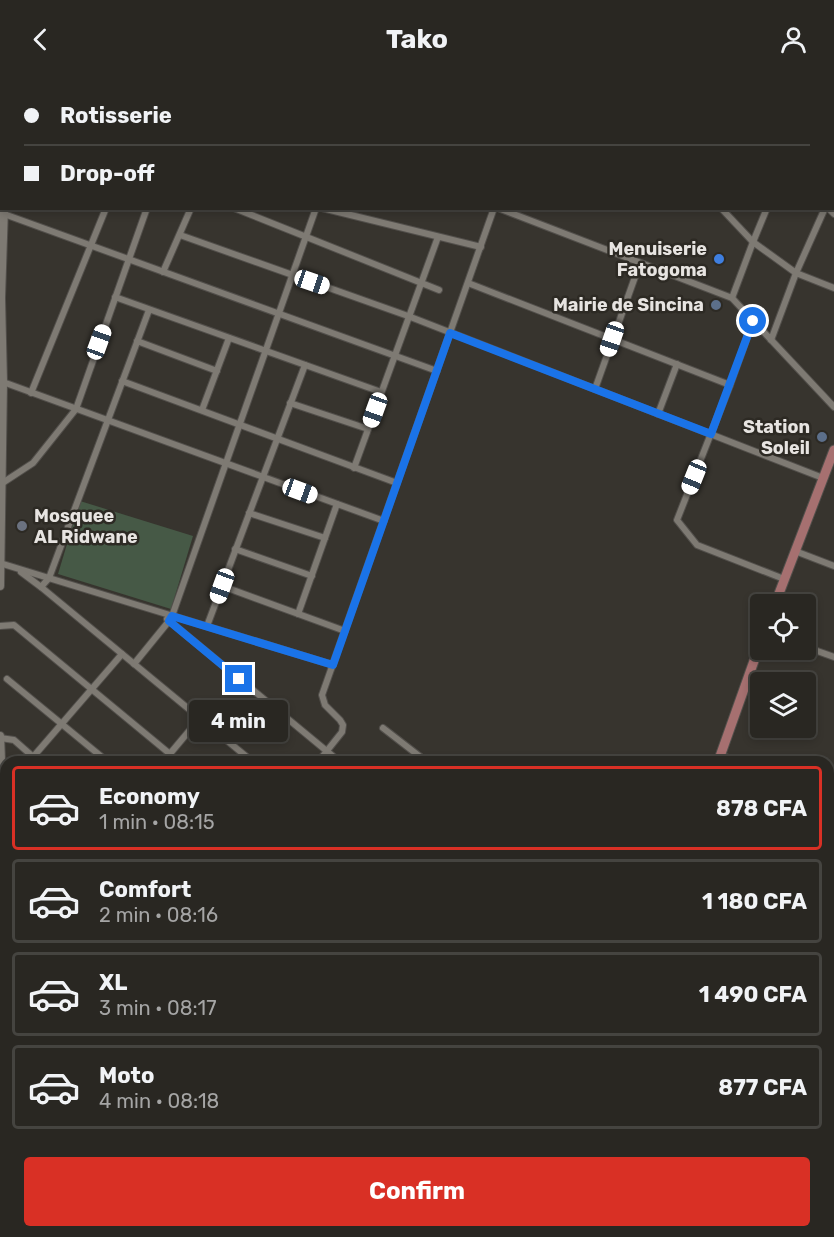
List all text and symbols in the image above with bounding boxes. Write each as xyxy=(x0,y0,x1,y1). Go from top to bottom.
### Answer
icon: back xyxy=(24,23,57,56)
text: Tako xyxy=(386,23,448,55)
icon: person xyxy=(777,23,810,56)
text: Rotisserie xyxy=(60,102,172,129)
text: Drop-off xyxy=(60,160,155,187)
place label: Menuiserie Fatogoma xyxy=(608,238,707,281)
marker: Menuiserie Fatogoma xyxy=(712,252,726,266)
car xyxy=(292,268,332,296)
place label: Mairie de Sincina xyxy=(553,294,704,316)
marker: Mairie de Sincina xyxy=(709,298,723,312)
route start xyxy=(739,307,766,334)
car xyxy=(598,319,626,359)
car xyxy=(84,322,114,362)
car xyxy=(360,390,390,430)
place label: Station Soleil xyxy=(743,416,810,459)
marker: Station Soleil xyxy=(815,430,829,444)
car xyxy=(679,457,709,497)
car xyxy=(280,476,320,506)
place label: Mosquee AL Ridwane xyxy=(34,505,138,548)
marker: Mosquee AL Ridwane xyxy=(15,519,29,533)
car xyxy=(207,566,237,606)
map controls xyxy=(750,594,816,738)
button: locate xyxy=(750,594,816,660)
route end xyxy=(225,665,252,692)
button: layers xyxy=(750,672,816,738)
callout: 4 min xyxy=(190,700,288,742)
text: 4 min xyxy=(211,709,266,733)
icon: car xyxy=(27,781,81,835)
text: Economy xyxy=(99,783,200,810)
text: 878 CFA xyxy=(716,795,807,822)
text: 1 min · 08:15 xyxy=(99,810,215,834)
icon: car xyxy=(27,874,81,928)
text: Comfort xyxy=(99,876,191,903)
text: 1 180 CFA xyxy=(702,888,807,915)
text: 2 min · 08:16 xyxy=(99,903,218,927)
icon: car xyxy=(27,967,81,1021)
text: XL xyxy=(99,969,127,996)
text: 1 490 CFA xyxy=(699,981,807,1008)
text: 3 min · 08:17 xyxy=(99,996,216,1020)
icon: car xyxy=(27,1060,81,1114)
text: Moto xyxy=(99,1062,154,1089)
text: 877 CFA xyxy=(718,1074,807,1101)
text: 4 min · 08:18 xyxy=(99,1089,219,1113)
button: Confirm xyxy=(24,1157,810,1226)

